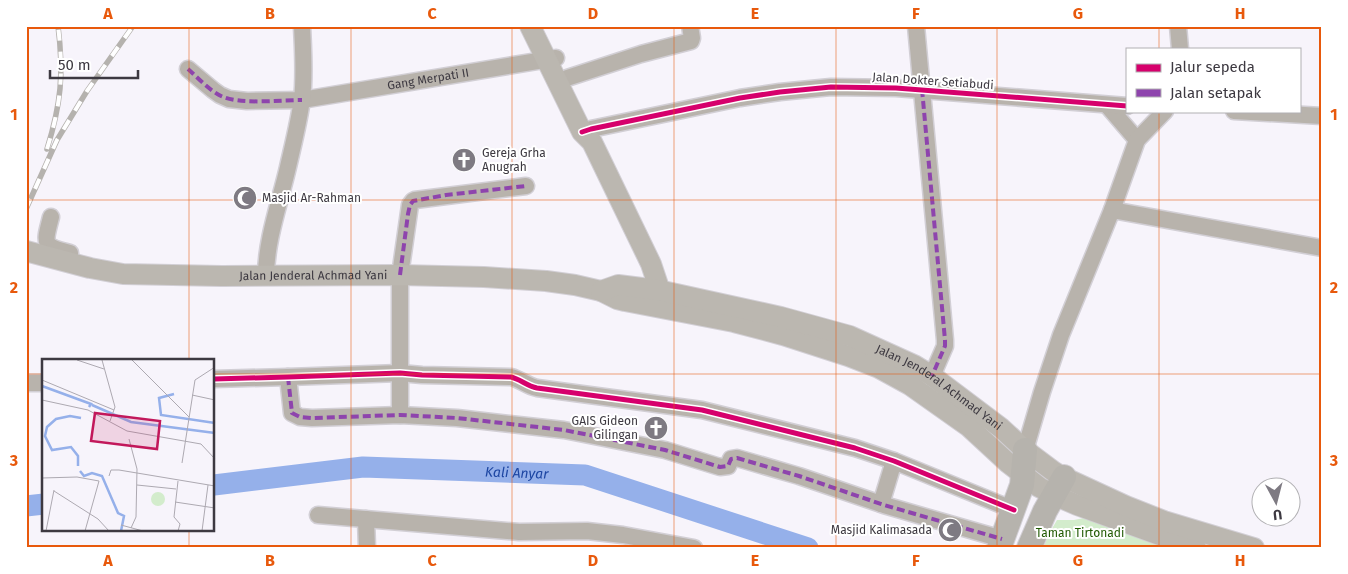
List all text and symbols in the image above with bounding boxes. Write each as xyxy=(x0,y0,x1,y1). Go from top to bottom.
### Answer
text: A xyxy=(102,4,113,23)
text: B xyxy=(265,4,275,23)
text: C xyxy=(427,4,437,23)
text: D xyxy=(588,4,598,23)
text: E xyxy=(751,4,759,23)
text: F xyxy=(912,4,920,23)
text: G xyxy=(1073,4,1083,23)
text: H xyxy=(1235,4,1245,23)
scale bar xyxy=(50,48,138,80)
legend xyxy=(1126,48,1300,112)
text: 50 m xyxy=(58,56,91,74)
text: Jalur sepeda xyxy=(1170,58,1255,76)
street label: Gang Merpati II xyxy=(386,66,470,93)
street label: Jalan Dokter Setiabudi xyxy=(872,70,994,92)
text: Jalan setapak xyxy=(1170,84,1261,102)
text: 1 xyxy=(10,105,18,124)
text: 1 xyxy=(1330,105,1338,124)
place label: Gereja Grha Anugrah xyxy=(482,146,546,174)
church icon: Gereja Grha Anugrah xyxy=(451,147,477,173)
mosque icon: Masjid Ar-Rahman xyxy=(232,185,258,211)
place label: Masjid Ar-Rahman xyxy=(262,191,361,205)
street label: Jalan Jenderal Achmad Yani xyxy=(239,268,387,283)
text: 2 xyxy=(10,278,18,297)
text: 2 xyxy=(1330,278,1338,297)
street label: Jalan Jenderal Achmad Yani xyxy=(874,342,1005,433)
inset map xyxy=(42,359,215,532)
place label: GAIS Gideon Gilingan xyxy=(572,414,638,442)
church icon: GAIS Gideon Gilingan xyxy=(643,415,669,441)
text: 3 xyxy=(9,451,18,470)
text: 3 xyxy=(1329,451,1338,470)
water label: Kali Anyar xyxy=(485,463,550,482)
north arrow xyxy=(1250,476,1300,526)
text: U xyxy=(1272,505,1283,523)
mosque icon: Masjid Kalimasada xyxy=(937,517,963,543)
place label: Masjid Kalimasada xyxy=(831,523,932,537)
park label: Taman Tirtonadi xyxy=(1036,526,1124,540)
text: A xyxy=(102,551,113,570)
text: B xyxy=(265,551,275,570)
text: C xyxy=(427,551,437,570)
text: D xyxy=(588,551,598,570)
text: E xyxy=(751,551,759,570)
text: F xyxy=(912,551,920,570)
text: G xyxy=(1073,551,1083,570)
text: H xyxy=(1235,551,1245,570)

